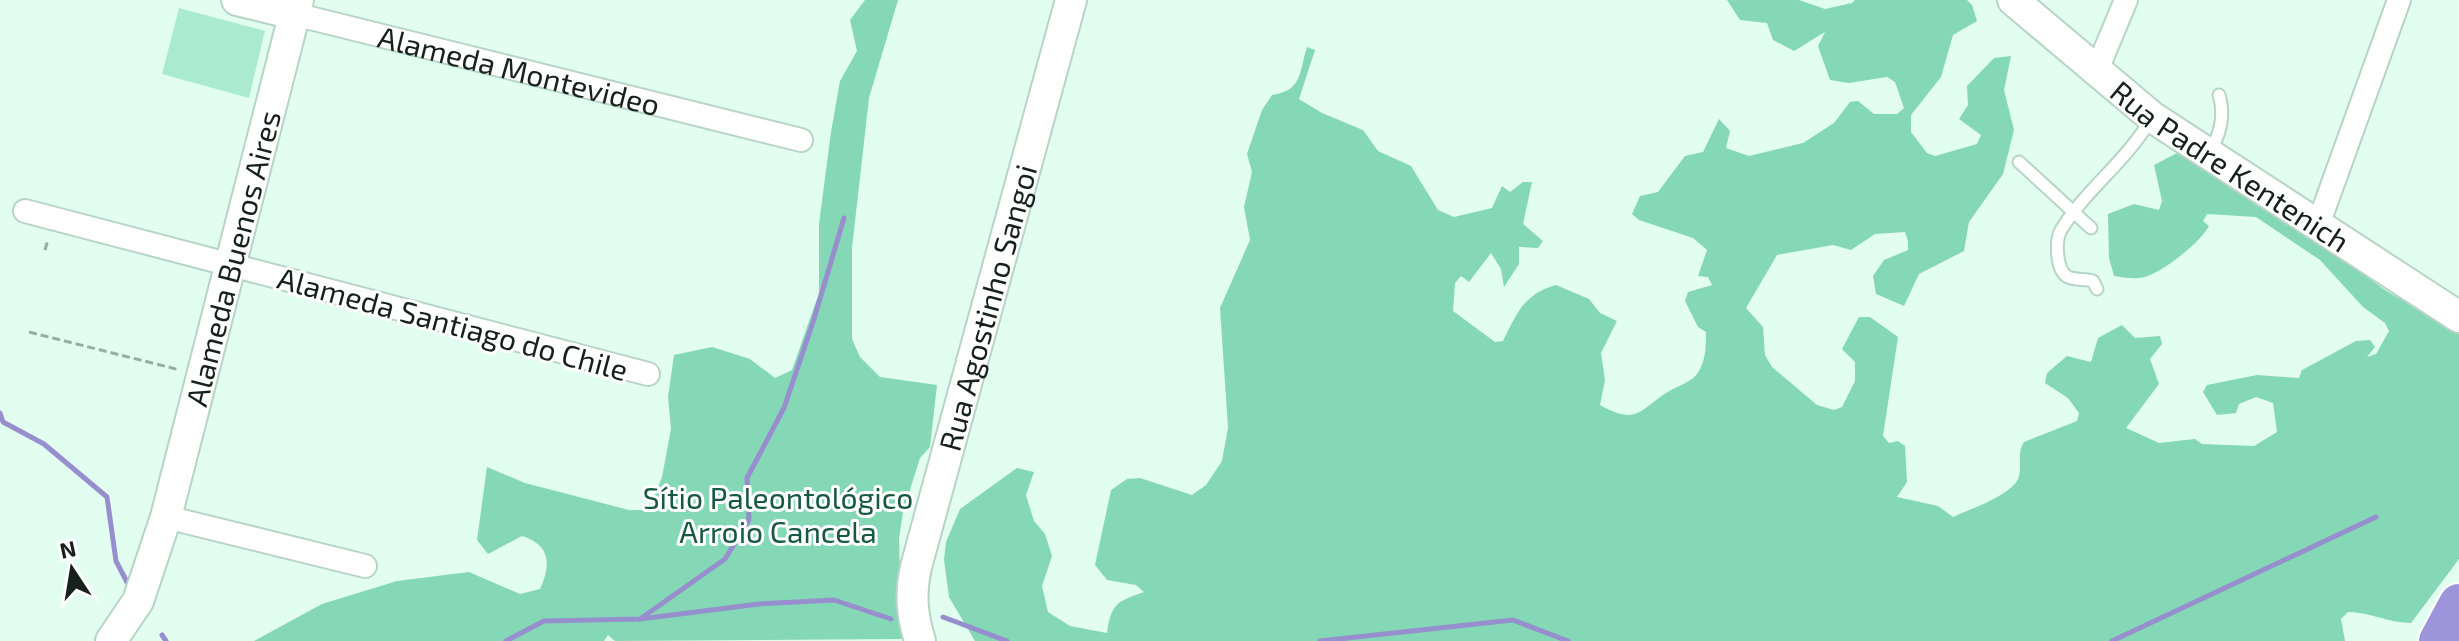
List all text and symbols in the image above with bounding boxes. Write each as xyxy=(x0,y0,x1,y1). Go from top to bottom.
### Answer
street label: Alameda Montevideo xyxy=(375,18,664,122)
street label: Rua Padre Kentenich xyxy=(2104,73,2357,259)
street label: Alameda Buenos Aires xyxy=(177,107,287,410)
street label: Rua Agostinho Sangoi xyxy=(931,160,1043,455)
street label: Alameda Santiago do Chile xyxy=(274,259,632,387)
park label: Sítio Paleontológico Arroio Cancela xyxy=(643,479,913,549)
north arrow xyxy=(32,529,112,609)
text: N xyxy=(57,534,78,563)

